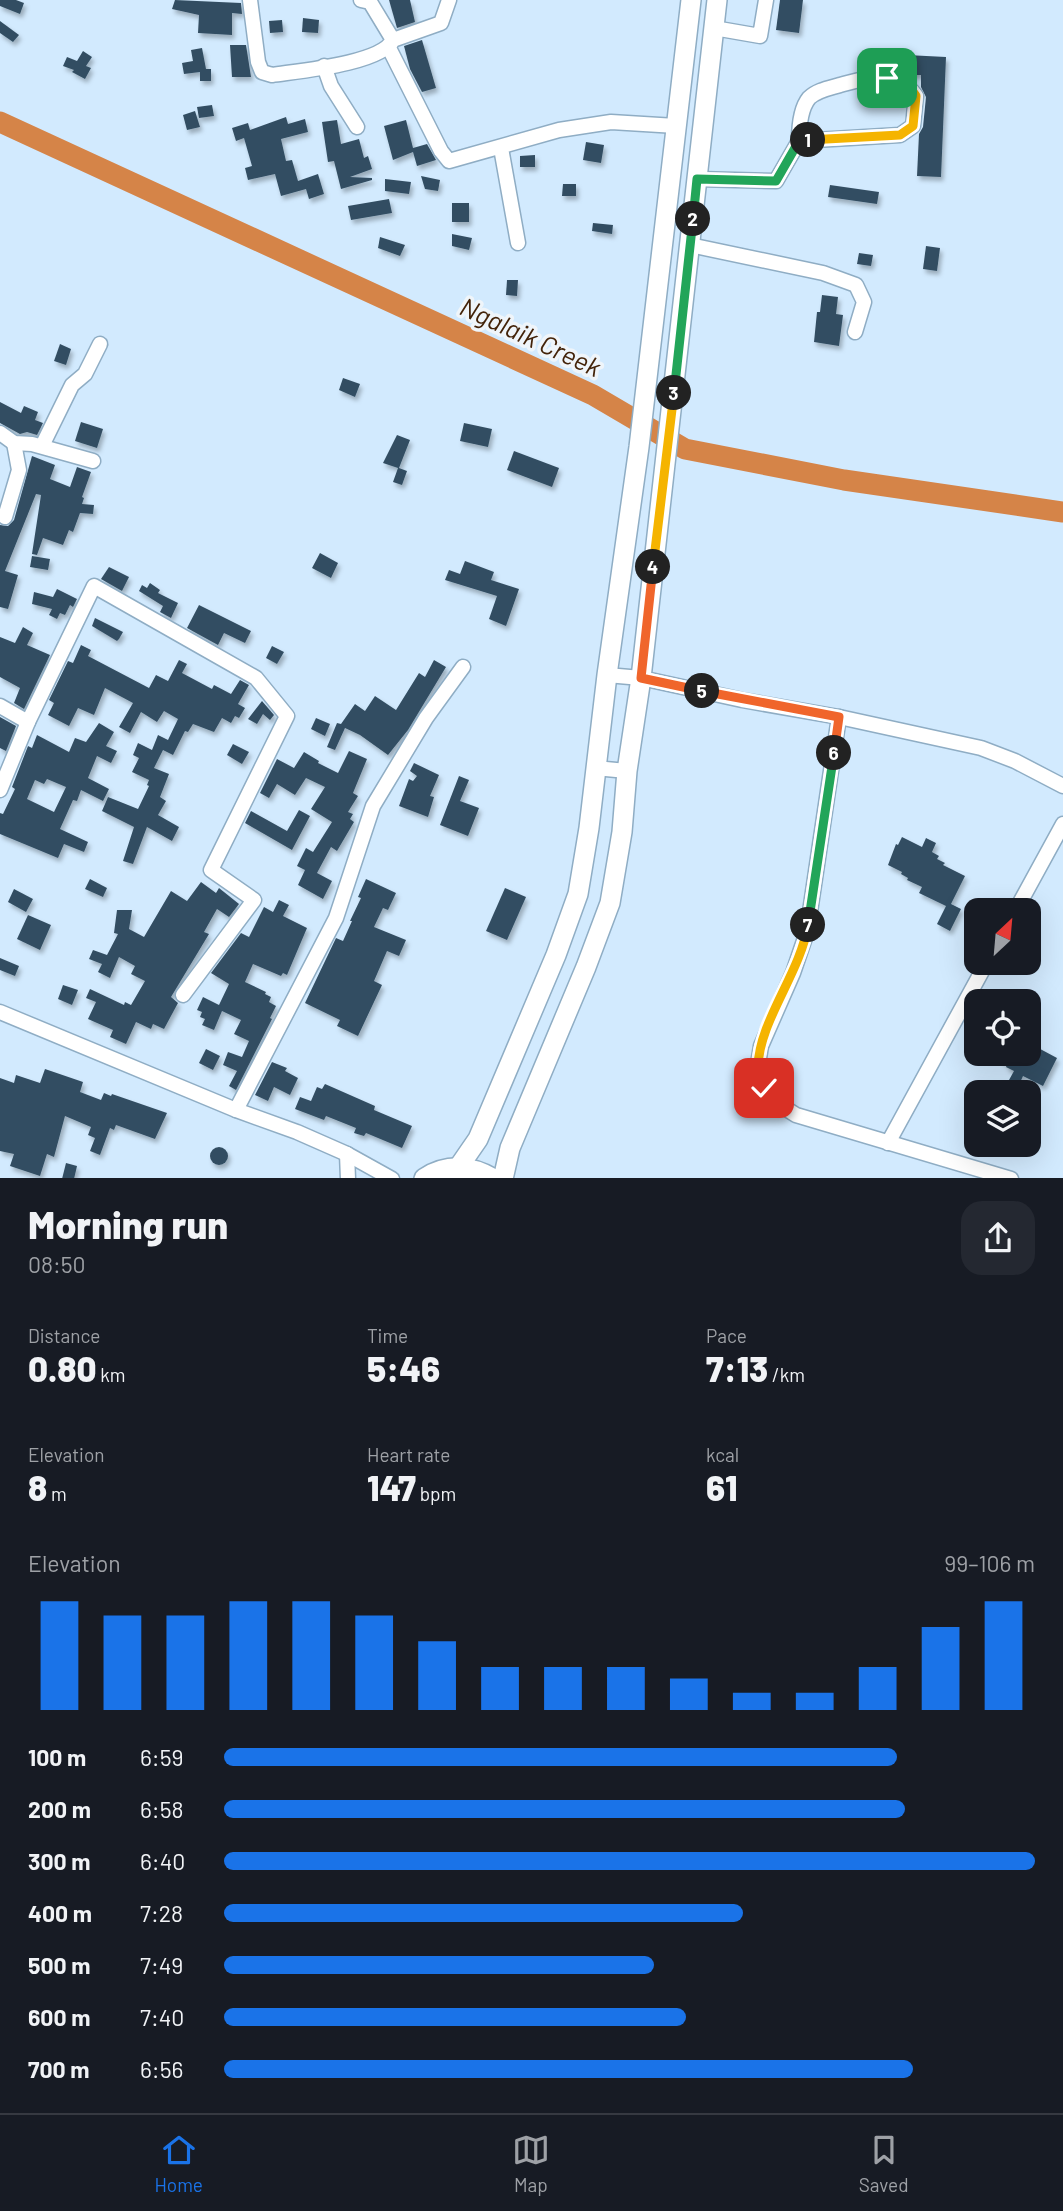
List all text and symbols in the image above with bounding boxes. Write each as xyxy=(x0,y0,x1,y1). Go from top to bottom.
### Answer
pin xyxy=(857,48,917,108)
icon: arrive xyxy=(868,59,906,97)
pin: 1 xyxy=(790,122,826,158)
text: 1 xyxy=(804,128,811,151)
pin: 2 xyxy=(676,202,710,236)
text: 2 xyxy=(687,207,698,230)
water label: Ngalaik Creek xyxy=(456,290,607,382)
pin: 3 xyxy=(656,376,692,410)
text: 3 xyxy=(668,381,679,404)
pin: 4 xyxy=(636,550,670,584)
text: 4 xyxy=(647,555,658,578)
pin: 5 xyxy=(684,674,720,708)
text: 5 xyxy=(696,679,707,702)
pin: 6 xyxy=(816,736,852,770)
text: 6 xyxy=(828,741,839,764)
north arrow xyxy=(964,898,1041,975)
map controls xyxy=(964,898,1041,1157)
pin: 7 xyxy=(790,908,826,942)
text: 7 xyxy=(803,913,812,936)
button: locate xyxy=(964,989,1041,1066)
pin xyxy=(734,1058,794,1118)
icon: check xyxy=(745,1069,783,1107)
button: layers xyxy=(964,1080,1041,1157)
text: Morning run xyxy=(28,1201,228,1247)
button: share xyxy=(961,1201,1035,1275)
text: 08:50 xyxy=(28,1250,86,1278)
text: Distance xyxy=(28,1324,100,1347)
text: Time xyxy=(367,1324,408,1347)
text: Pace xyxy=(706,1324,747,1347)
text: 0.80 xyxy=(28,1347,97,1389)
text: 5:46 xyxy=(367,1347,440,1389)
text: 7:13 xyxy=(706,1347,768,1389)
text: km xyxy=(97,1363,126,1386)
text: /km xyxy=(768,1363,805,1386)
text: Elevation xyxy=(28,1443,105,1466)
text: Heart rate xyxy=(367,1443,450,1466)
text: kcal xyxy=(706,1443,739,1466)
text: 8 xyxy=(28,1466,47,1508)
text: 147 xyxy=(367,1466,416,1508)
text: 61 xyxy=(706,1466,737,1508)
text: m xyxy=(47,1482,67,1505)
text: bpm xyxy=(416,1482,456,1505)
text: Elevation xyxy=(28,1549,121,1577)
text: 99–106 m xyxy=(944,1549,1035,1577)
text: 100 m xyxy=(28,1743,86,1771)
text: 6:59 xyxy=(140,1743,183,1771)
text: 200 m xyxy=(28,1795,91,1823)
text: 6:58 xyxy=(140,1795,183,1823)
text: 300 m xyxy=(28,1847,90,1875)
text: 6:40 xyxy=(140,1847,185,1875)
text: 400 m xyxy=(28,1899,92,1927)
text: 7:28 xyxy=(140,1899,183,1927)
text: 500 m xyxy=(28,1951,90,1979)
text: 7:49 xyxy=(140,1951,183,1979)
text: 600 m xyxy=(28,2003,90,2031)
text: 7:40 xyxy=(140,2003,184,2031)
text: 700 m xyxy=(28,2055,89,2083)
text: 6:56 xyxy=(140,2055,183,2083)
tab: Home xyxy=(154,2131,203,2196)
tab: Map xyxy=(512,2131,550,2196)
tab: Saved xyxy=(859,2131,909,2196)

